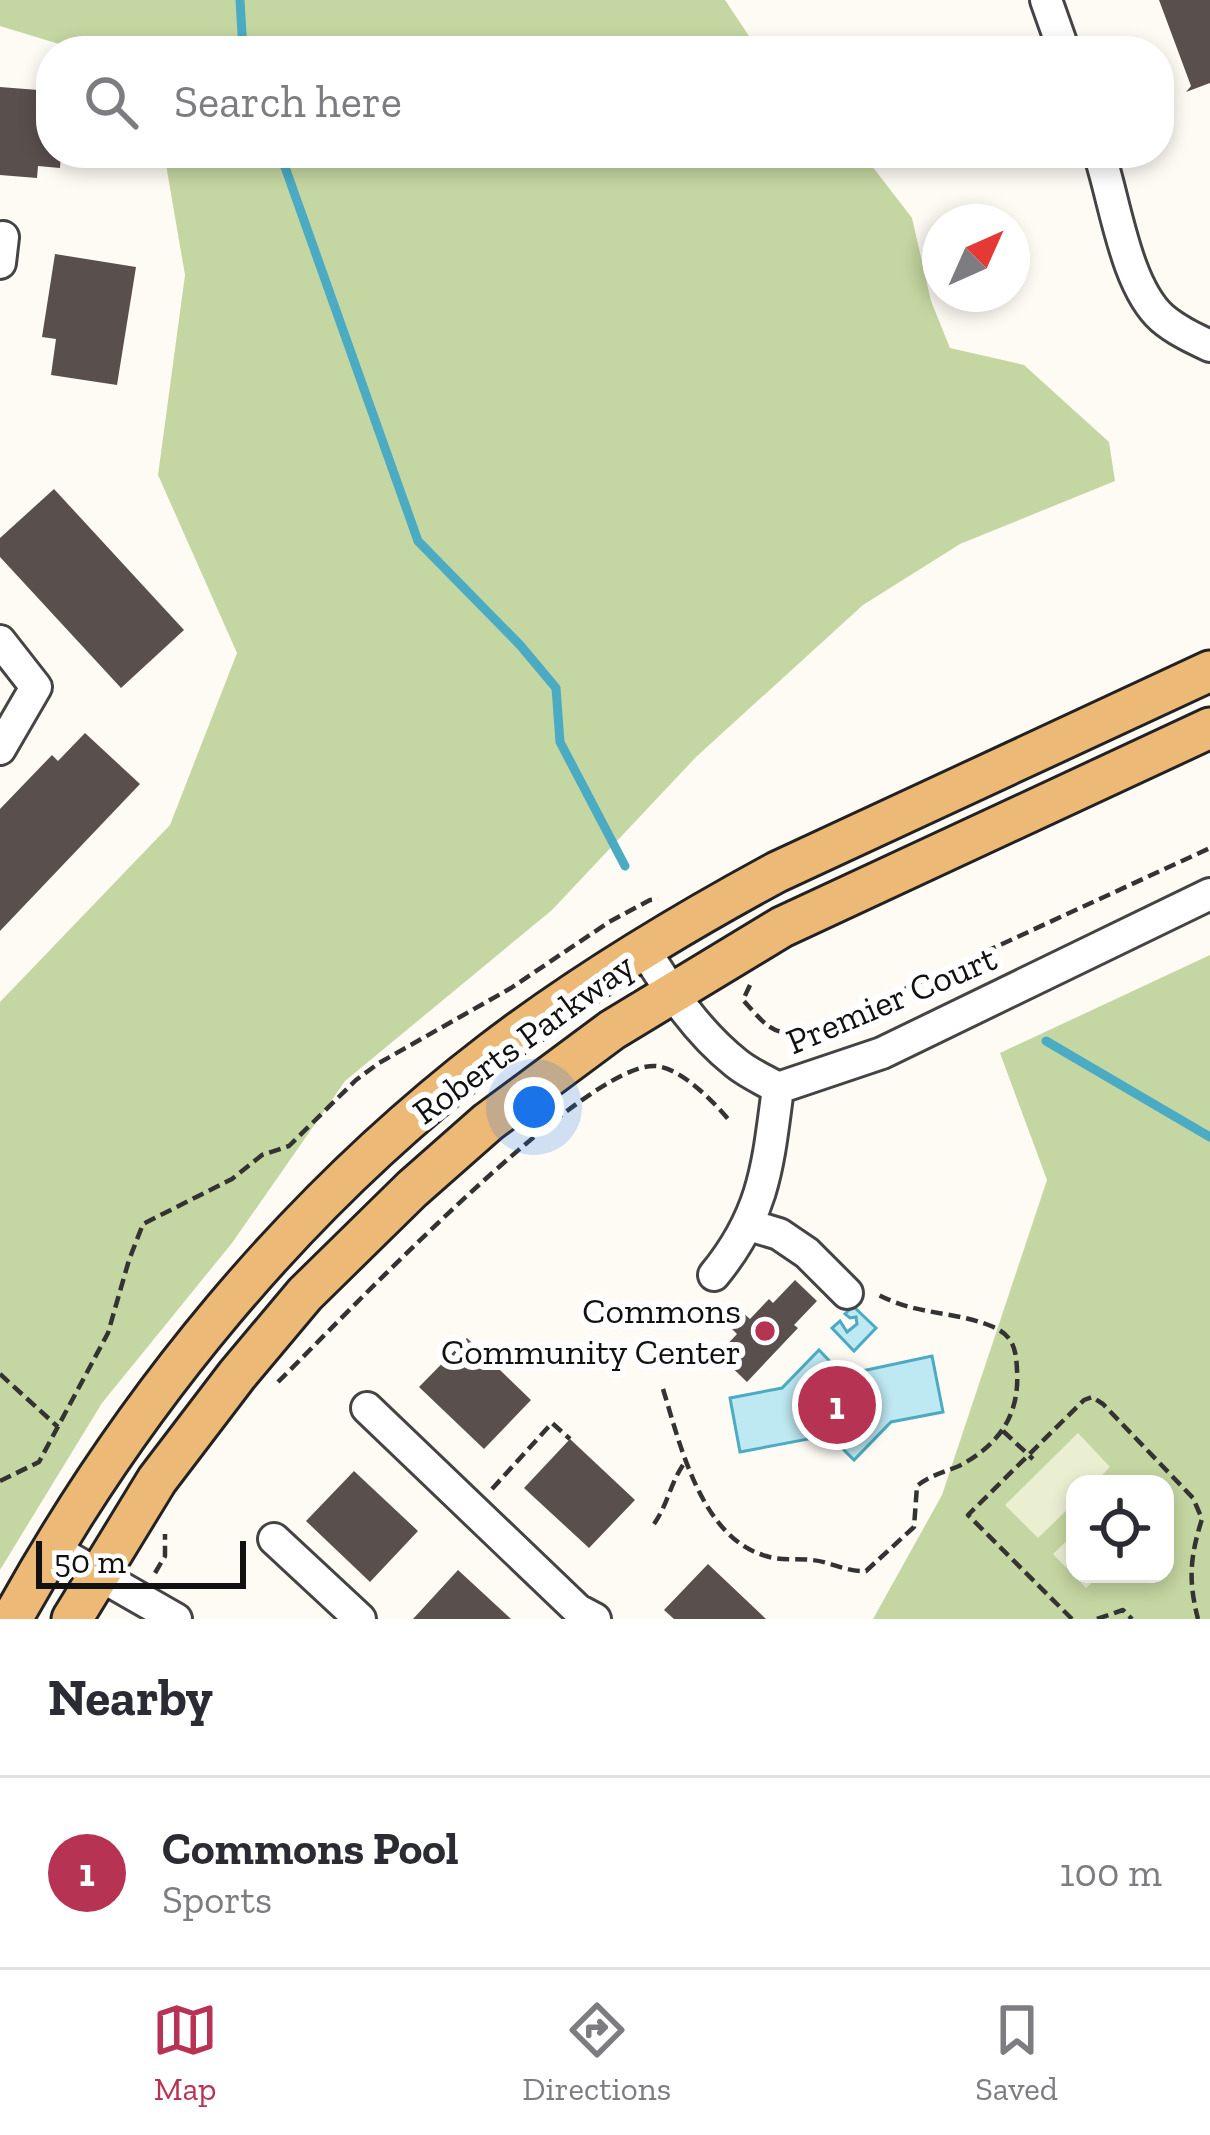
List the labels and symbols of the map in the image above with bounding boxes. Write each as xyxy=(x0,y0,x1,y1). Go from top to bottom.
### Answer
north arrow xyxy=(922,204,1030,312)
street label: Premier Court xyxy=(780,936,1003,1063)
street label: Roberts Parkway xyxy=(404,943,643,1133)
your location xyxy=(504,1077,564,1137)
place label: Commons Community Center xyxy=(441,1289,741,1373)
marker: Commons Community Center xyxy=(752,1318,778,1344)
pin: 1 xyxy=(798,1360,876,1450)
scale bar xyxy=(36,1535,246,1588)

